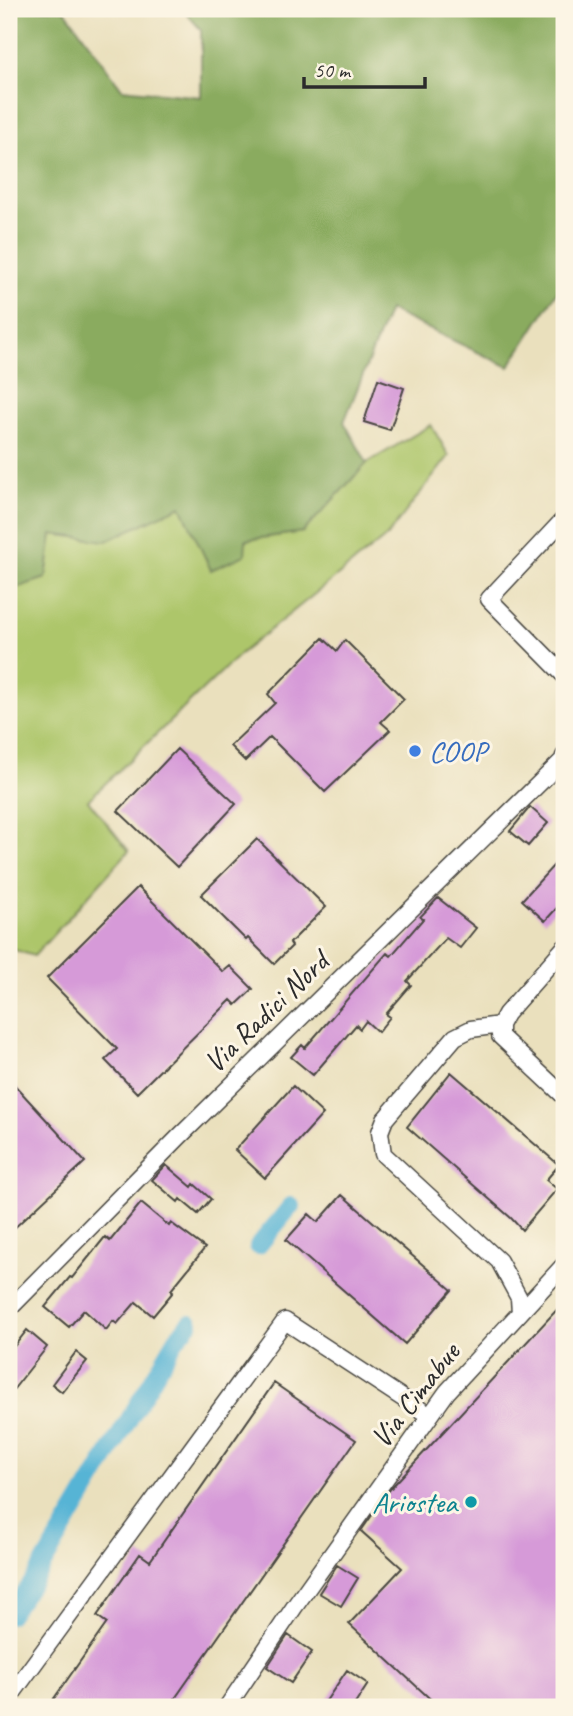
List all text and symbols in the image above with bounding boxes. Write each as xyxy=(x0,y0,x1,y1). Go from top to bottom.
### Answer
scale bar xyxy=(304,46,424,90)
text: 50 m xyxy=(314,57,352,83)
place label: COOP xyxy=(429,732,491,770)
marker: COOP xyxy=(407,743,423,759)
street label: Via Radici Nord xyxy=(196,940,339,1081)
street label: Via Cimabue xyxy=(362,1333,469,1455)
place label: Ariostea xyxy=(372,1483,459,1521)
marker: Ariostea xyxy=(463,1494,479,1510)

